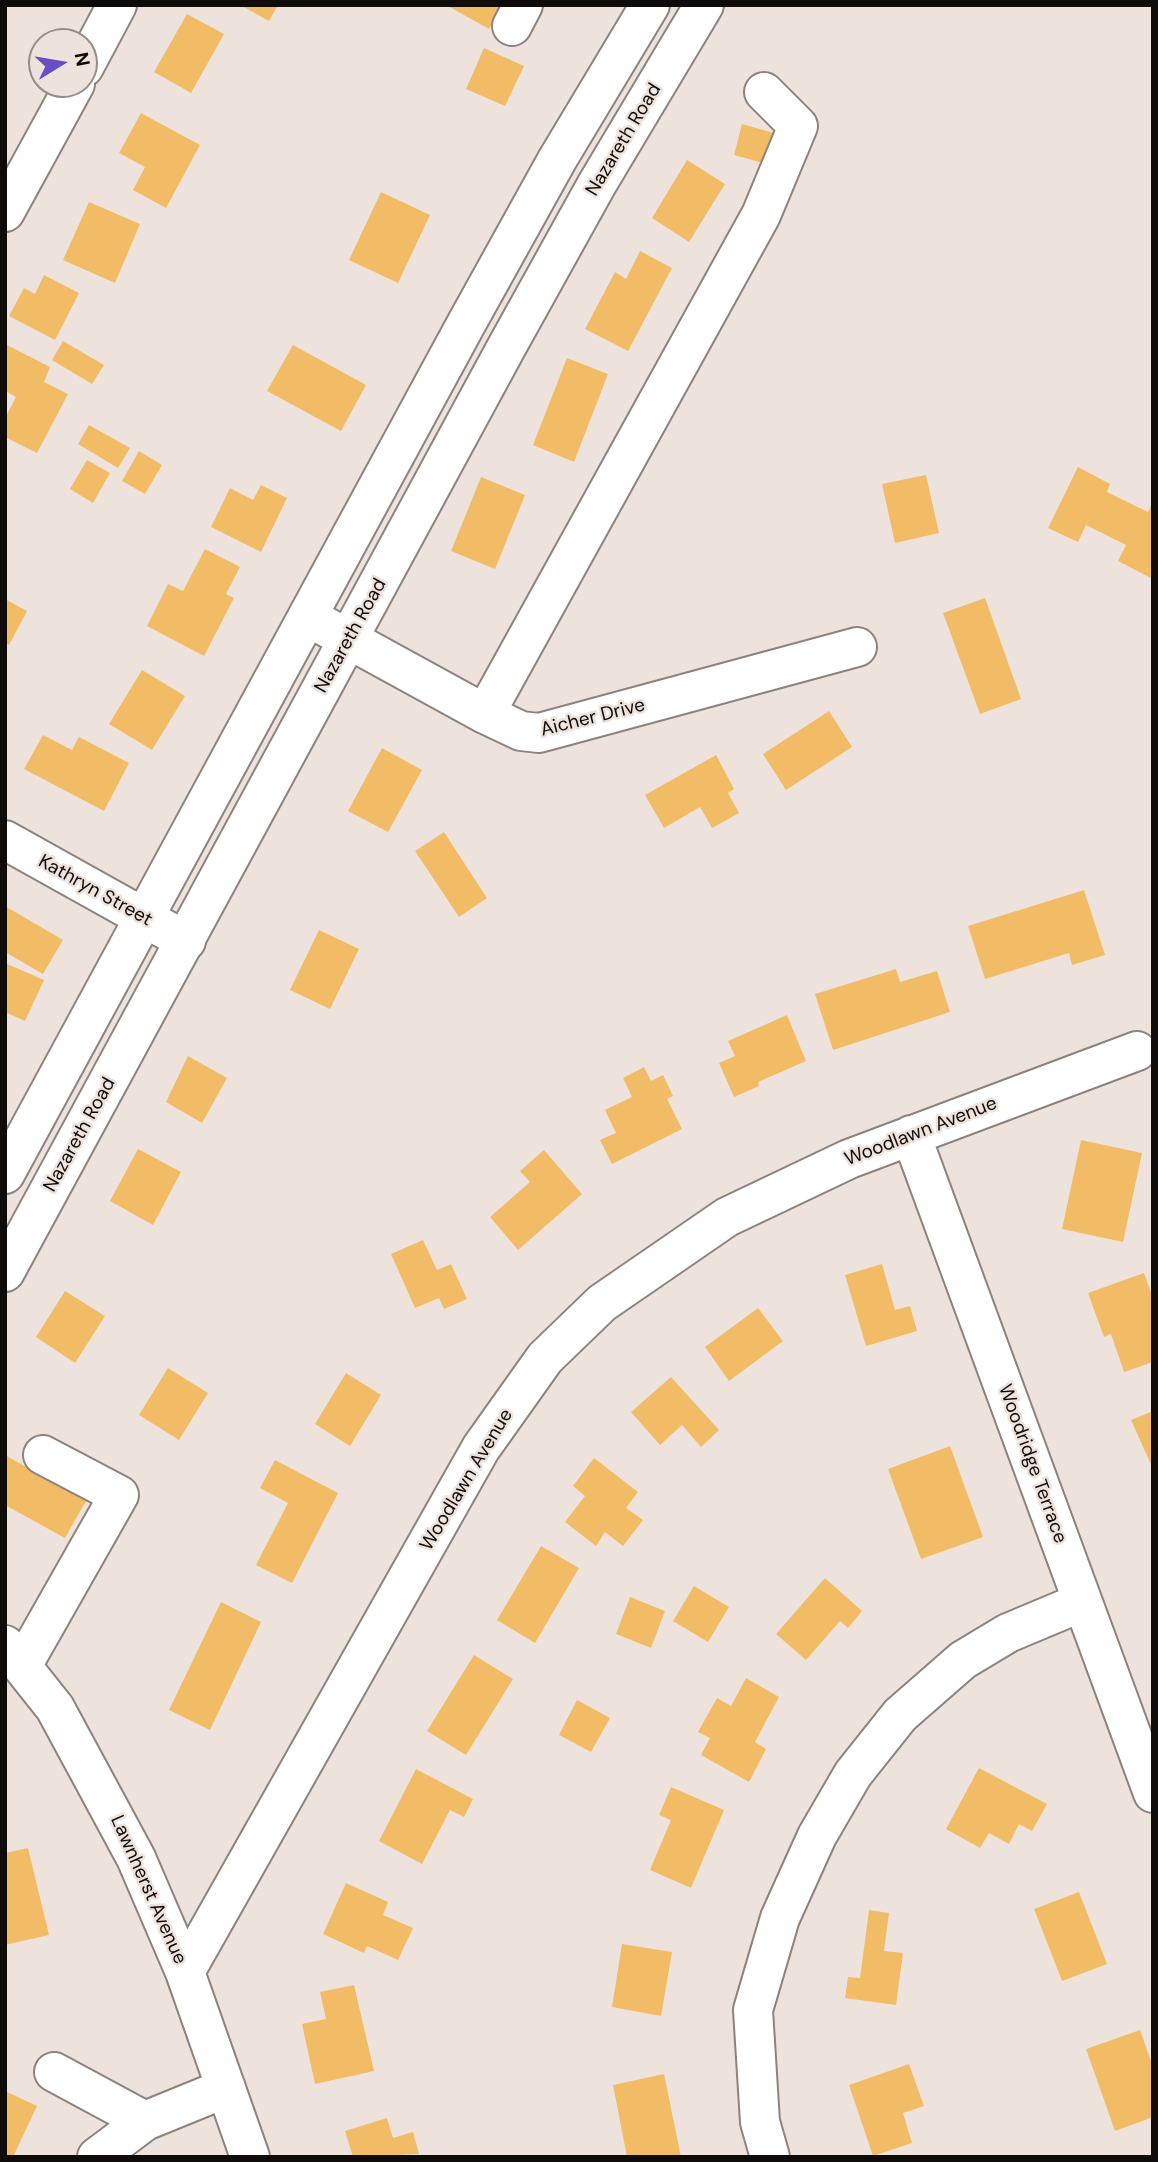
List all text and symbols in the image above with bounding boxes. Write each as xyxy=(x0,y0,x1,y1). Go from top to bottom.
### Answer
north arrow xyxy=(28,28,98,98)
text: N xyxy=(69,50,96,68)
street label: Nazareth Road xyxy=(581,80,667,200)
street label: Nazareth Road xyxy=(310,575,392,697)
street label: Aicher Drive xyxy=(538,694,648,742)
street label: Kathryn Street xyxy=(34,850,156,932)
street label: Nazareth Road xyxy=(39,1074,121,1196)
street label: Woodlawn Avenue xyxy=(842,1092,1000,1172)
street label: Woodridge Terrace xyxy=(993,1382,1071,1546)
street label: Woodlawn Avenue xyxy=(416,1405,518,1555)
street label: Lawnherst Avenue xyxy=(105,1812,191,1968)

